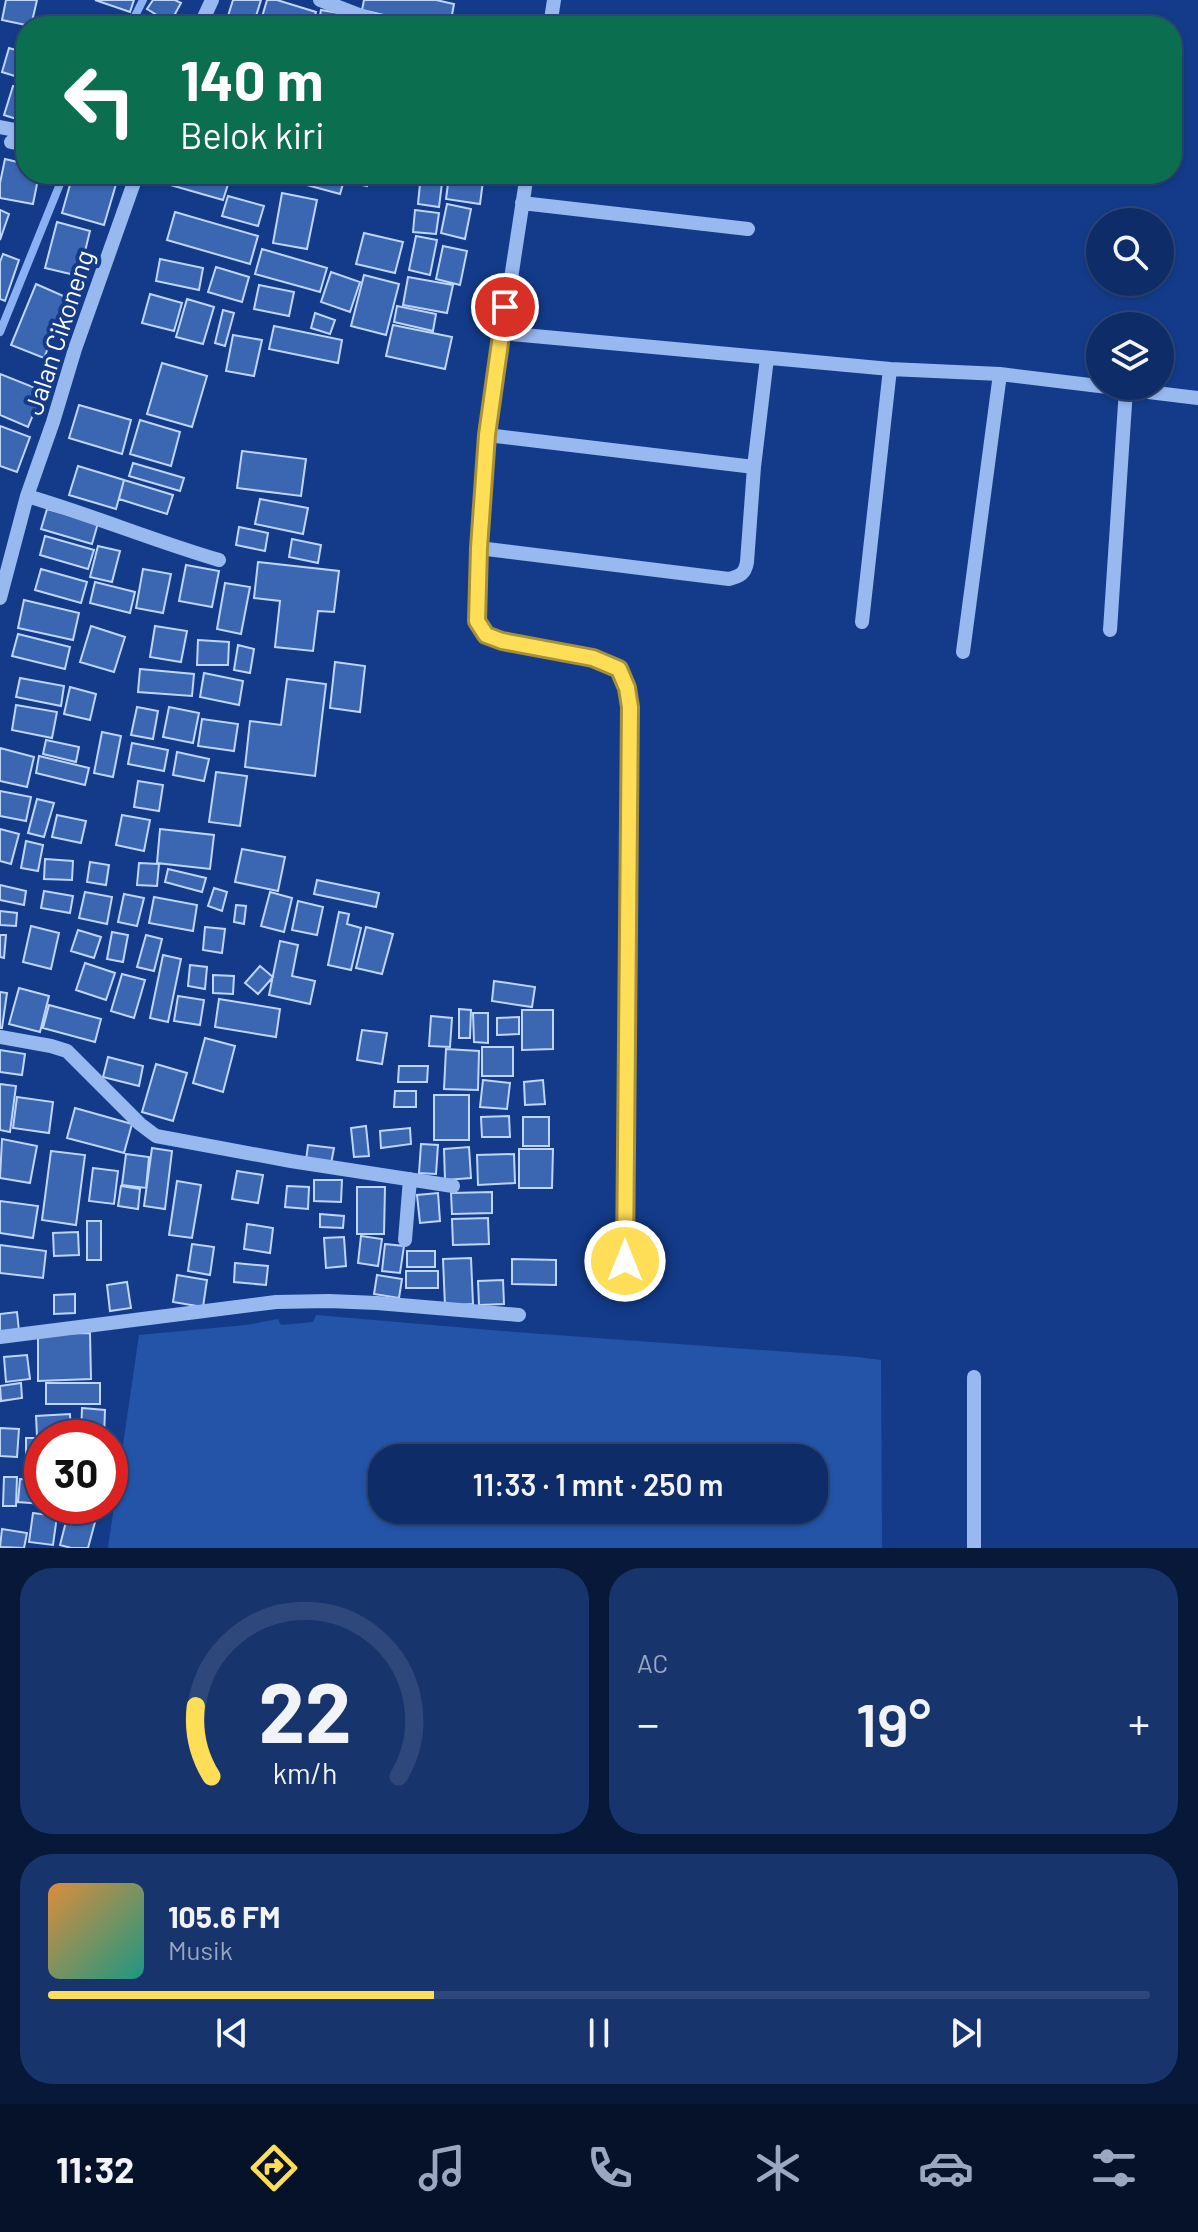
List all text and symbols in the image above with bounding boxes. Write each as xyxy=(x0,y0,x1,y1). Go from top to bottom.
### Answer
text: 140 m xyxy=(180,45,324,112)
icon: left xyxy=(48,48,152,152)
text: Belok kiri xyxy=(180,113,324,156)
map controls xyxy=(1086,208,1174,400)
button: search xyxy=(1086,208,1174,296)
street label: Jalan Cikoneng xyxy=(17,246,99,418)
pin xyxy=(471,273,539,341)
icon: arrive xyxy=(483,285,527,329)
button: layers xyxy=(1086,312,1174,400)
position arrow xyxy=(583,1219,667,1303)
speed limit sign: 30 xyxy=(24,1420,128,1524)
text: 11:33 · 1 mnt · 250 m xyxy=(473,1466,723,1502)
text: AC xyxy=(637,1647,668,1678)
text: 22 xyxy=(258,1660,351,1760)
text: 19° xyxy=(856,1687,931,1759)
text: − xyxy=(637,1696,659,1749)
text: + xyxy=(1128,1696,1150,1749)
text: km/h xyxy=(272,1755,337,1790)
text: 105.6 FM xyxy=(168,1898,280,1934)
text: Musik xyxy=(168,1934,233,1965)
icon: previous xyxy=(210,2011,254,2055)
icon: pause xyxy=(577,2011,621,2055)
icon: next xyxy=(944,2011,988,2055)
icon: directions xyxy=(246,2140,302,2196)
icon: music xyxy=(414,2140,470,2196)
icon: phone xyxy=(582,2140,638,2196)
icon: climate xyxy=(750,2140,806,2196)
icon: car xyxy=(918,2140,974,2196)
icon: filters xyxy=(1086,2140,1142,2196)
text: 11:32 xyxy=(56,2147,134,2190)

